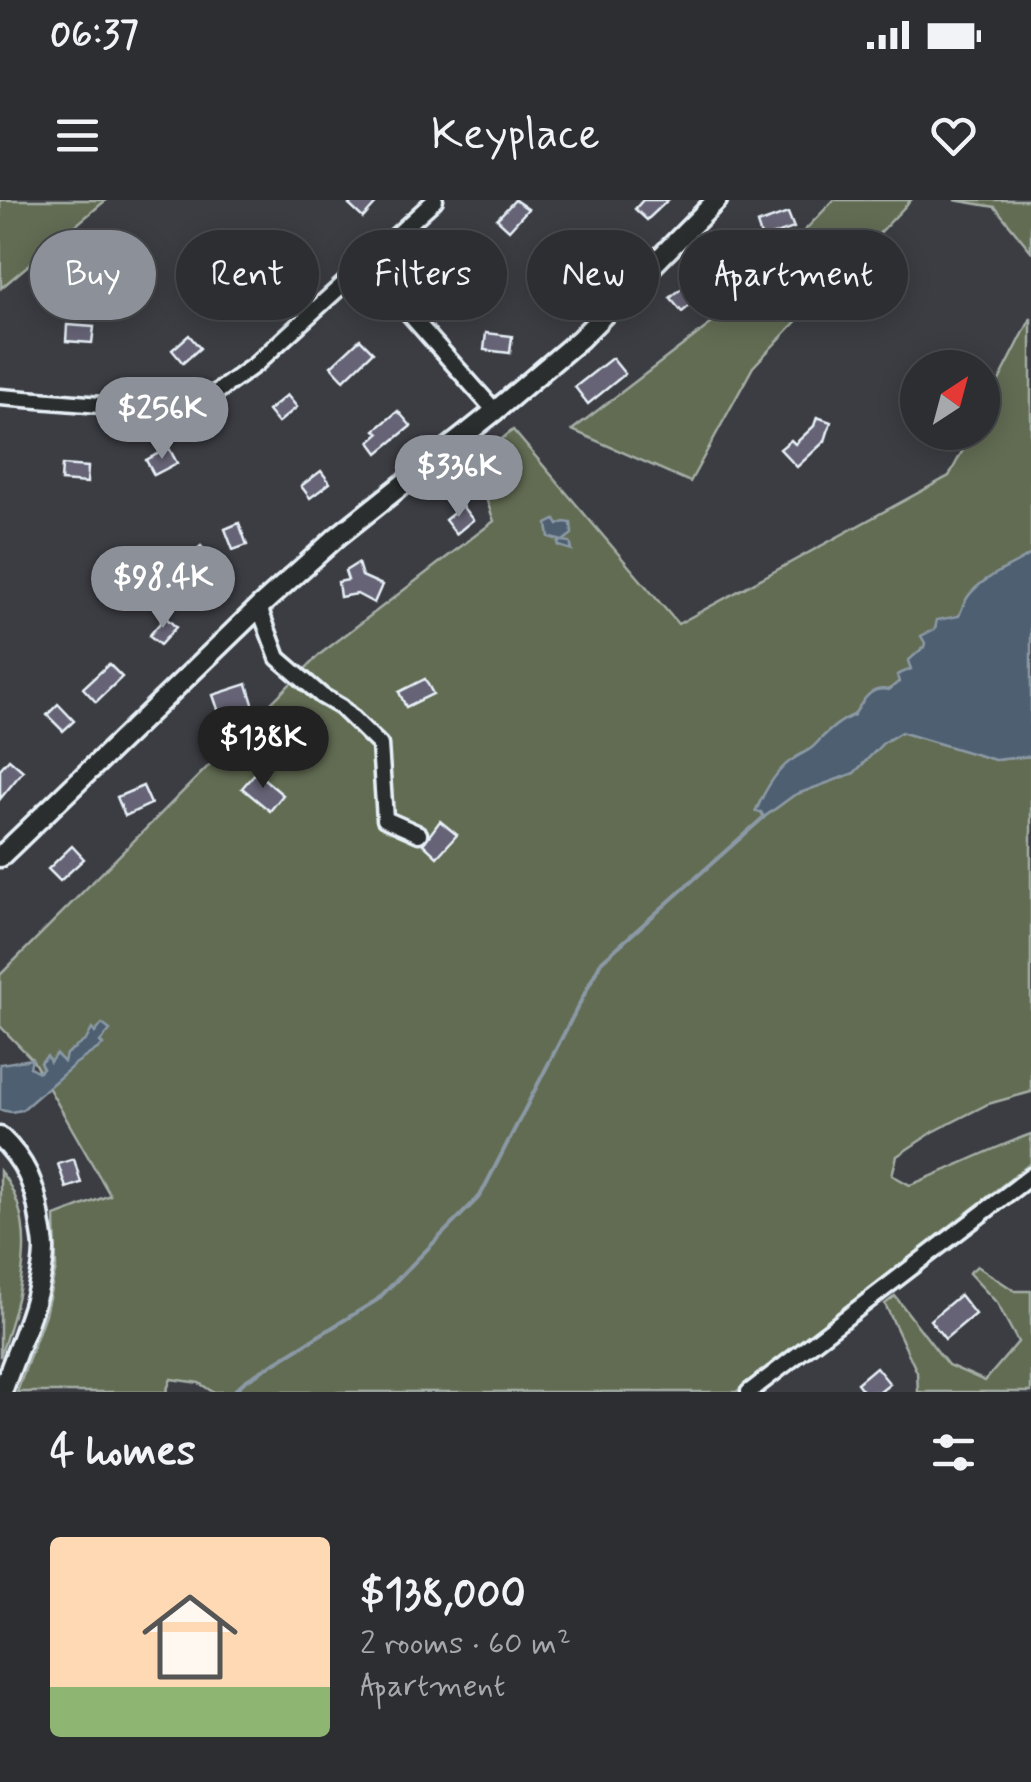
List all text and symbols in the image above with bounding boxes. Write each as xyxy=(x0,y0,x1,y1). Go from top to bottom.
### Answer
text: 06:37 xyxy=(50,11,139,60)
text: Keyplace xyxy=(431,106,600,165)
icon: menu xyxy=(50,108,105,163)
icon: heart xyxy=(926,108,981,163)
chip: Buy xyxy=(30,230,156,320)
chip: Rent xyxy=(176,230,319,320)
chip: Filters xyxy=(339,230,507,320)
chip: New xyxy=(527,230,659,320)
chip: Apartment xyxy=(679,230,908,320)
north arrow xyxy=(900,350,1000,450)
map controls xyxy=(900,350,1000,450)
pin: $256K xyxy=(92,377,232,462)
text: $256K xyxy=(117,388,207,430)
pin: $336K xyxy=(389,435,529,520)
text: $336K xyxy=(417,446,501,488)
pin: $98.4K xyxy=(82,546,244,631)
text: $98.4K xyxy=(113,557,213,599)
pin: $138K xyxy=(193,706,333,791)
text: $138K xyxy=(220,717,306,759)
text: 4 homes xyxy=(50,1425,196,1480)
icon: filters xyxy=(926,1425,981,1480)
text: $138,000 xyxy=(360,1568,526,1623)
icon: home xyxy=(130,1577,250,1697)
text: 2 rooms · 60 m² xyxy=(360,1623,571,1665)
text: Apartment xyxy=(360,1665,505,1707)

